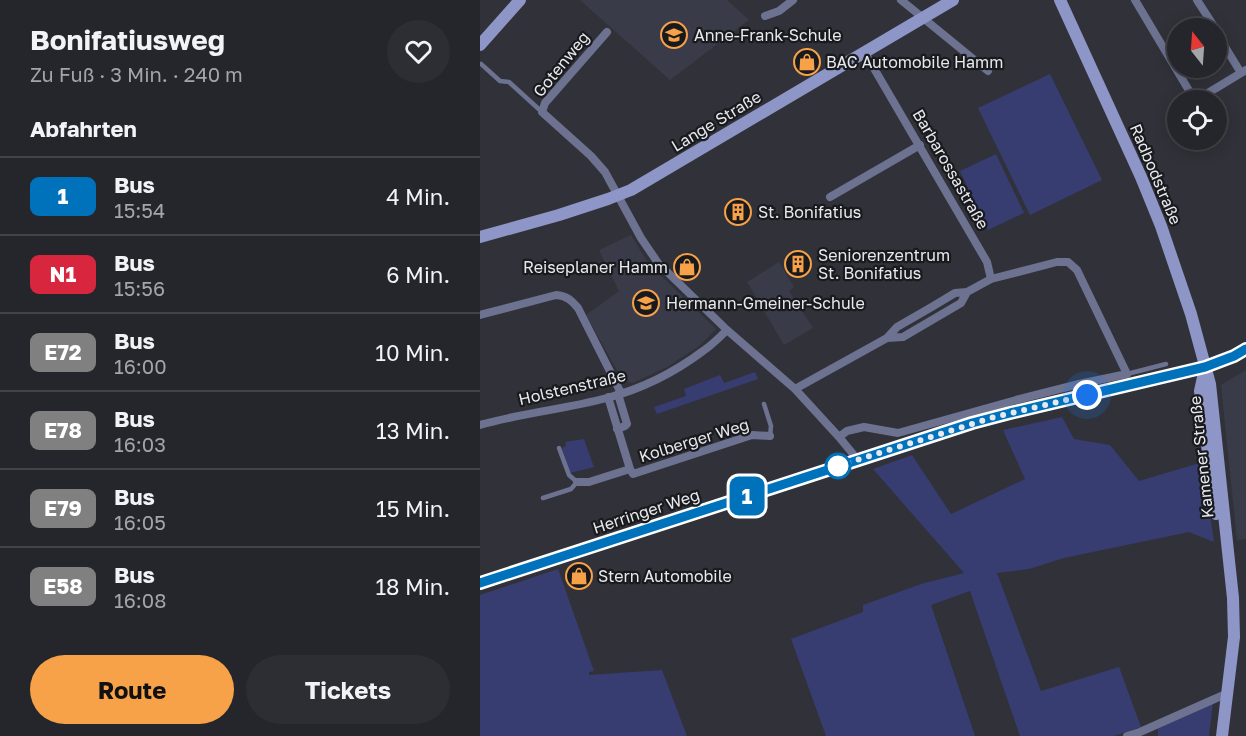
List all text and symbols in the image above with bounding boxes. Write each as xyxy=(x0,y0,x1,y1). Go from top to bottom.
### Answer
north arrow xyxy=(1167,18,1227,78)
map controls xyxy=(1167,18,1227,150)
button: heart xyxy=(387,20,450,83)
school or university icon: Anne-Frank-Schule xyxy=(659,20,689,50)
text: Bonifatiusweg xyxy=(30,23,225,56)
place label: Anne-Frank-Schule xyxy=(694,25,841,45)
street label: Gotenweg xyxy=(529,27,593,101)
shop icon: BAC Automobile Hamm xyxy=(792,47,822,77)
place label: BAC Automobile Hamm xyxy=(826,52,1003,72)
text: Zu Fuß · 3 Min. · 240 m xyxy=(30,62,243,86)
street label: Lange Straße xyxy=(667,86,765,156)
button: locate xyxy=(1167,90,1227,150)
street label: Barbarossastraße xyxy=(909,105,993,233)
text: Abfahrten xyxy=(30,115,137,142)
street label: Radbodstraße xyxy=(1126,121,1186,227)
text: Bus xyxy=(114,171,155,198)
text: 1 xyxy=(58,183,68,209)
text: 4 Min. xyxy=(386,183,450,210)
building icon: St. Bonifatius xyxy=(723,197,753,227)
text: 15:54 xyxy=(114,198,165,222)
place label: St. Bonifatius xyxy=(758,202,861,222)
place label: Seniorenzentrum St. Bonifatius xyxy=(818,245,950,283)
text: Bus xyxy=(114,249,155,276)
building icon: Seniorenzentrum St. Bonifatius xyxy=(783,249,813,279)
shop icon: Reiseplaner Hamm xyxy=(672,252,702,282)
place label: Reiseplaner Hamm xyxy=(523,257,668,277)
text: N1 xyxy=(50,261,76,287)
text: 6 Min. xyxy=(386,261,450,288)
text: 15:56 xyxy=(114,276,165,300)
school or university icon: Hermann-Gmeiner-Schule xyxy=(631,288,661,318)
place label: Hermann-Gmeiner-Schule xyxy=(666,293,865,313)
text: Bus xyxy=(114,327,155,354)
text: E72 xyxy=(44,339,82,365)
text: 10 Min. xyxy=(375,339,450,366)
text: 16:00 xyxy=(114,354,167,378)
street label: Holstenstraße xyxy=(516,365,628,409)
your location xyxy=(1072,380,1102,410)
street label: Kamener Straße xyxy=(1185,395,1217,519)
text: Bus xyxy=(114,405,155,432)
street label: Kolberger Weg xyxy=(637,414,751,466)
text: E78 xyxy=(44,417,82,443)
text: 13 Min. xyxy=(376,417,450,444)
text: 16:03 xyxy=(114,432,166,456)
unlabelled marker xyxy=(825,453,851,479)
line badge: 1 xyxy=(728,476,766,516)
text: Bus xyxy=(114,483,155,510)
text: 1 xyxy=(742,483,752,509)
street label: Herringer Weg xyxy=(590,484,702,538)
text: E79 xyxy=(44,495,82,521)
text: 15 Min. xyxy=(376,495,450,522)
text: 16:05 xyxy=(114,510,166,534)
text: Bus xyxy=(114,561,155,588)
shop icon: Stern Automobile xyxy=(564,561,594,591)
place label: Stern Automobile xyxy=(598,566,732,586)
text: E58 xyxy=(43,573,83,599)
text: 18 Min. xyxy=(375,573,450,600)
text: 16:08 xyxy=(114,588,166,612)
button: Route xyxy=(30,655,234,724)
button: Tickets xyxy=(246,655,450,724)

